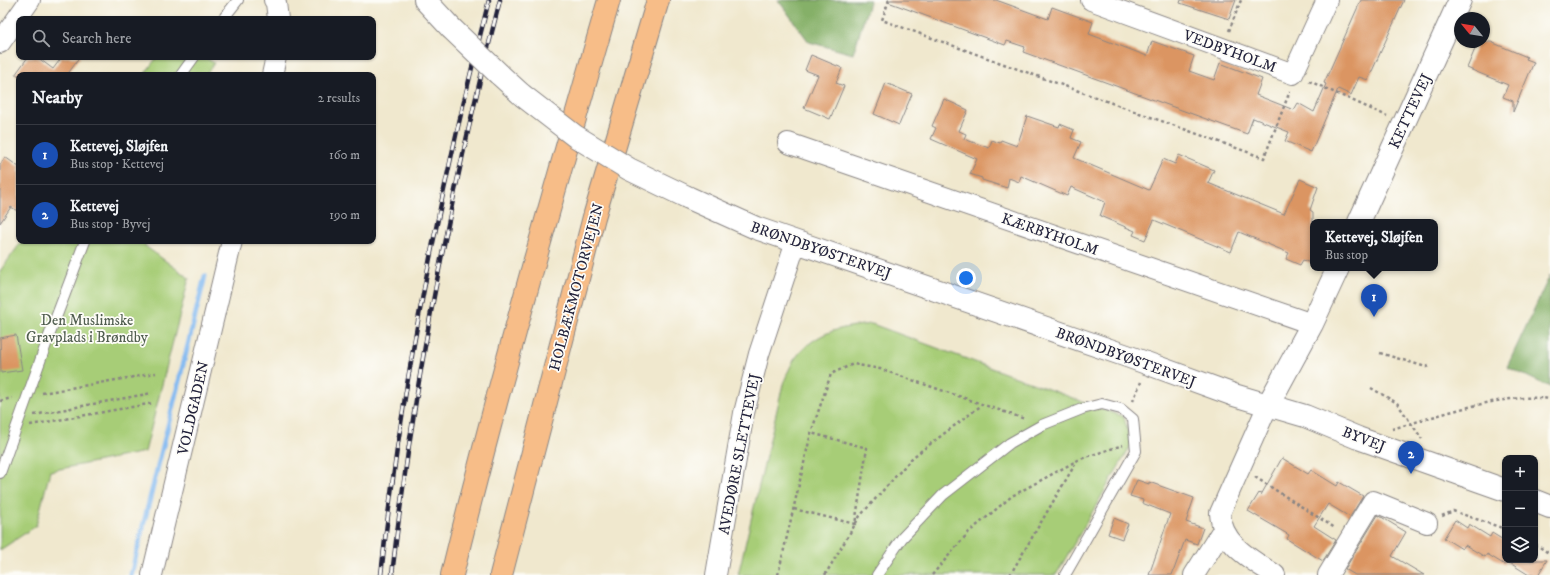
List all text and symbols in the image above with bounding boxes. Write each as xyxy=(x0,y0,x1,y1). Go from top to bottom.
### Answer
north arrow xyxy=(1454,12,1490,48)
search box xyxy=(16,16,376,60)
street label: VEDBYHOLM xyxy=(1180,26,1279,77)
icon: search xyxy=(30,27,52,49)
text: Search here xyxy=(62,29,131,48)
street label: KETTEVEJ xyxy=(1385,71,1436,152)
text: Nearby xyxy=(32,87,82,109)
text: 2 results xyxy=(318,90,360,106)
text: Kettevej, Sløjfen xyxy=(70,137,168,156)
text: 1 xyxy=(43,147,47,163)
text: 160 m xyxy=(329,147,360,163)
text: Bus stop · Kettevej xyxy=(70,156,164,172)
text: Kettevej xyxy=(70,197,119,216)
street label: HOLBÆKMOTORVEJEN xyxy=(545,201,608,373)
text: 2 xyxy=(42,207,48,223)
text: 190 m xyxy=(329,207,360,223)
street label: KÆRBYHOLM xyxy=(999,209,1101,260)
text: Bus stop · Byvej xyxy=(70,216,150,232)
street label: BRØNDBYØSTERVEJ xyxy=(748,217,894,284)
popup xyxy=(1310,219,1438,271)
text: Kettevej, Sløjfen xyxy=(1325,228,1423,247)
text: Bus stop xyxy=(1325,247,1368,263)
your location xyxy=(956,268,976,288)
pin: 1 xyxy=(1361,284,1387,317)
park label: Den Muslimske Gravplads i Brøndby xyxy=(26,311,149,347)
street label: BRØNDBYØSTERVEJ xyxy=(1053,323,1199,392)
street label: VOLDGADEN xyxy=(173,359,213,458)
street label: AVEDØRE SLETTEVEJ xyxy=(715,372,764,536)
street label: BYVEJ xyxy=(1339,423,1388,456)
pin: 2 xyxy=(1398,441,1424,474)
map controls xyxy=(1502,455,1538,563)
button: + xyxy=(1502,455,1538,491)
button: − xyxy=(1502,491,1538,527)
button: layers xyxy=(1502,527,1538,563)

